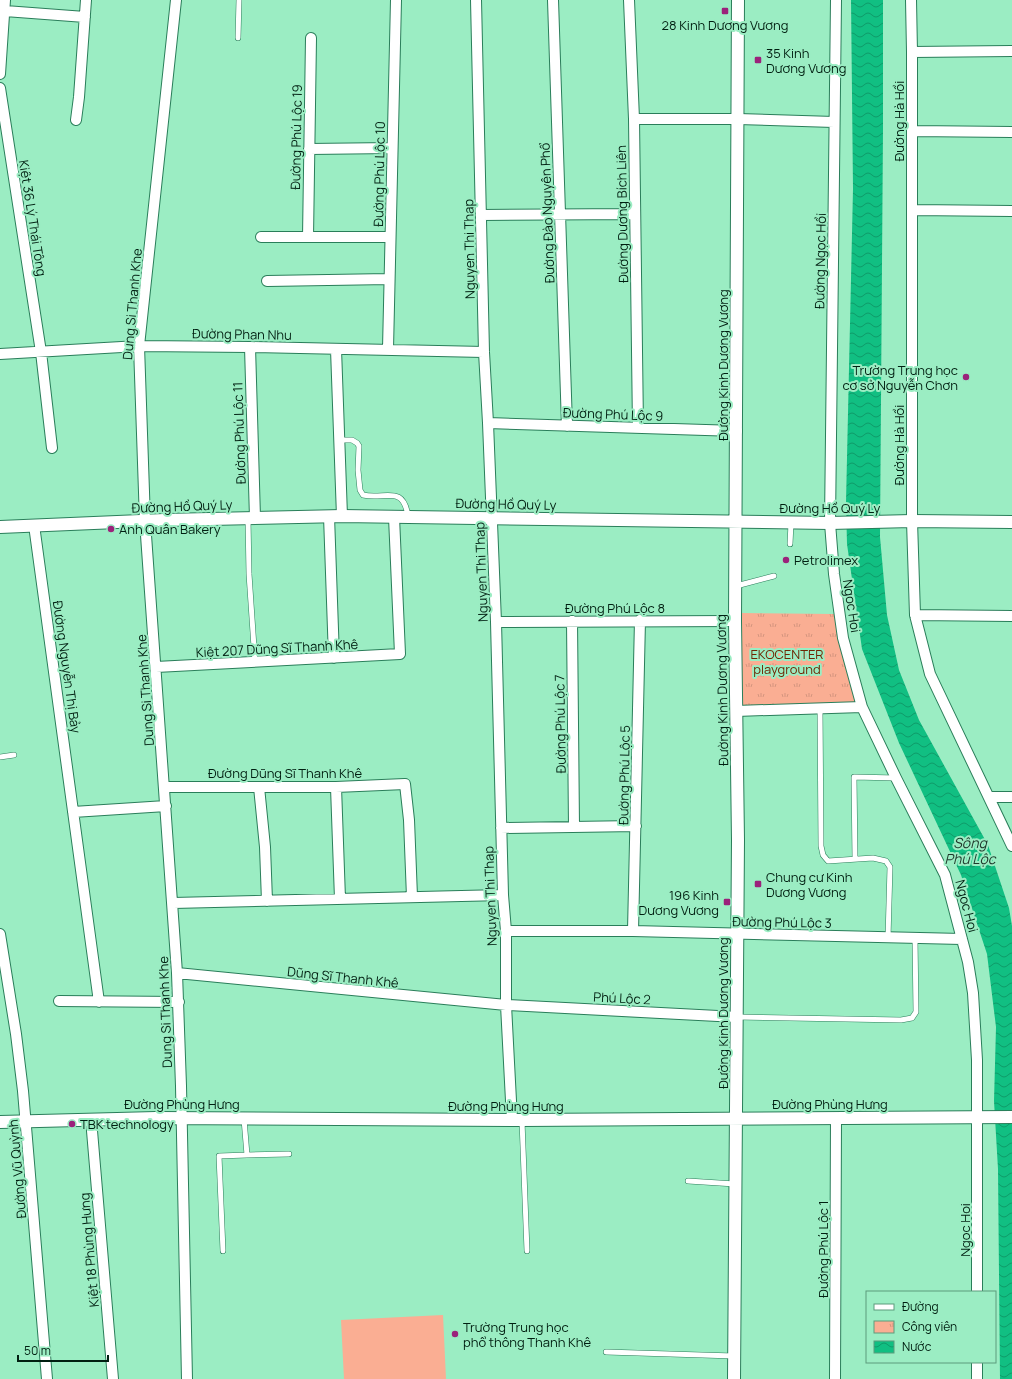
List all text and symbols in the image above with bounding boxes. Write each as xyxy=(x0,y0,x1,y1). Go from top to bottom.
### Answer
marker: 28 Kinh Dương Vương xyxy=(720,6,730,16)
place label: 28 Kinh Dương Vương xyxy=(662,16,788,34)
place label: 35 Kinh Dương Vương xyxy=(766,44,846,77)
marker: 35 Kinh Dương Vương xyxy=(753,55,763,65)
street label: Đường Hà Hồi xyxy=(890,81,908,161)
street label: Đường Phú Lộc 19 xyxy=(286,84,306,190)
street label: Đường Phú Lộc 10 xyxy=(369,121,389,227)
street label: Đường Đào Nguyên Phổ xyxy=(536,142,558,284)
street label: Đường Dương Bích Liên xyxy=(612,145,632,283)
street label: Kiệt 36 Lý Thái Tông xyxy=(15,159,51,277)
street label: Nguyen Thi Thap xyxy=(459,198,479,299)
street label: Đường Ngọc Hồi xyxy=(810,213,830,309)
street label: Dung Si Thanh Khe xyxy=(118,247,146,361)
street label: Đường Kinh Dương Vương xyxy=(714,289,732,441)
street label: Đường Phan Nhu xyxy=(192,324,292,344)
place label: Trường Trung học cơ sở Nguyễn Chơn xyxy=(843,361,958,394)
marker: Trường Trung học cơ sở Nguyễn Chơn xyxy=(961,372,971,382)
street label: Đường Phú Lộc 11 xyxy=(228,381,250,485)
street label: Đường Phú Lộc 9 xyxy=(563,403,663,425)
street label: Đường Hà Hồi xyxy=(890,405,908,485)
street label: Đường Hồ Quý Ly xyxy=(455,494,557,514)
street label: Đường Hồ Quý Ly xyxy=(131,495,233,517)
street label: Đường Hồ Quý Ly xyxy=(780,499,881,517)
place label: Anh Quân Bakery xyxy=(119,520,221,538)
street label: Nguyen Thi Thap xyxy=(470,521,492,622)
marker: Anh Quân Bakery xyxy=(106,524,116,534)
place label: Petrolimex xyxy=(794,551,858,569)
marker: Petrolimex xyxy=(781,555,791,565)
street label: Ngoc Hoi xyxy=(839,578,865,634)
street label: Đường Phú Lộc 8 xyxy=(565,599,665,617)
street label: Đường Nguyễn Thị Bảy xyxy=(49,600,85,735)
street label: Đường Kinh Dương Vương xyxy=(712,614,732,766)
street label: Dung Si Thanh Khe xyxy=(132,633,158,746)
street label: Kiệt 207 Dũng Sĩ Thanh Khê xyxy=(195,635,359,661)
park label: EKOCENTER playground xyxy=(750,645,824,678)
street label: Đường Phú Lộc 7 xyxy=(550,674,570,774)
street label: Đường Phú Lộc 5 xyxy=(614,725,634,825)
street label: Đường Dũng Sĩ Thanh Khê xyxy=(208,764,362,782)
water label: Sông Phú Lộc xyxy=(944,833,997,868)
street label: Nguyen Thi Thap xyxy=(479,845,501,946)
place label: Chung cư Kinh Dương Vương xyxy=(766,868,852,901)
street label: Ngoc Hoi xyxy=(951,878,983,934)
marker: Chung cư Kinh Dương Vương xyxy=(753,879,763,889)
place label: 196 Kinh Dương Vương xyxy=(639,886,719,919)
marker: 196 Kinh Dương Vương xyxy=(722,897,732,907)
street label: Đường Phú Lộc 3 xyxy=(732,912,832,932)
street label: Đường Kinh Dương Vương xyxy=(714,937,732,1089)
street label: Dung Si Thanh Khe xyxy=(154,955,176,1068)
street label: Dũng Sĩ Thanh Khê xyxy=(286,962,400,992)
street label: Phú Lộc 2 xyxy=(593,988,651,1008)
street label: Đường Phùng Hưng xyxy=(124,1095,240,1113)
street label: Đường Phùng Hưng xyxy=(772,1095,888,1113)
street label: Đường Phùng Hưng xyxy=(448,1097,564,1115)
place label: TBK technology xyxy=(80,1115,174,1133)
street label: Đường Vũ Quỳnh xyxy=(4,1119,30,1219)
marker: TBK technology xyxy=(67,1119,77,1129)
street label: Kiệt 18 Phùng Hưng xyxy=(75,1192,103,1308)
street label: Đường Phú Lộc 1 xyxy=(814,1200,832,1298)
street label: Ngoc Hoi xyxy=(956,1203,974,1257)
legend xyxy=(866,1291,996,1363)
text: Đường xyxy=(902,1298,939,1315)
place label: Trường Trung học phổ thông Thanh Khê xyxy=(463,1318,592,1351)
text: Công viên xyxy=(902,1318,957,1335)
marker: Trường Trung học phổ thông Thanh Khê xyxy=(450,1329,460,1339)
scale bar xyxy=(18,1337,108,1363)
text: Nước xyxy=(902,1338,932,1355)
text: 50 m xyxy=(24,1342,51,1359)

